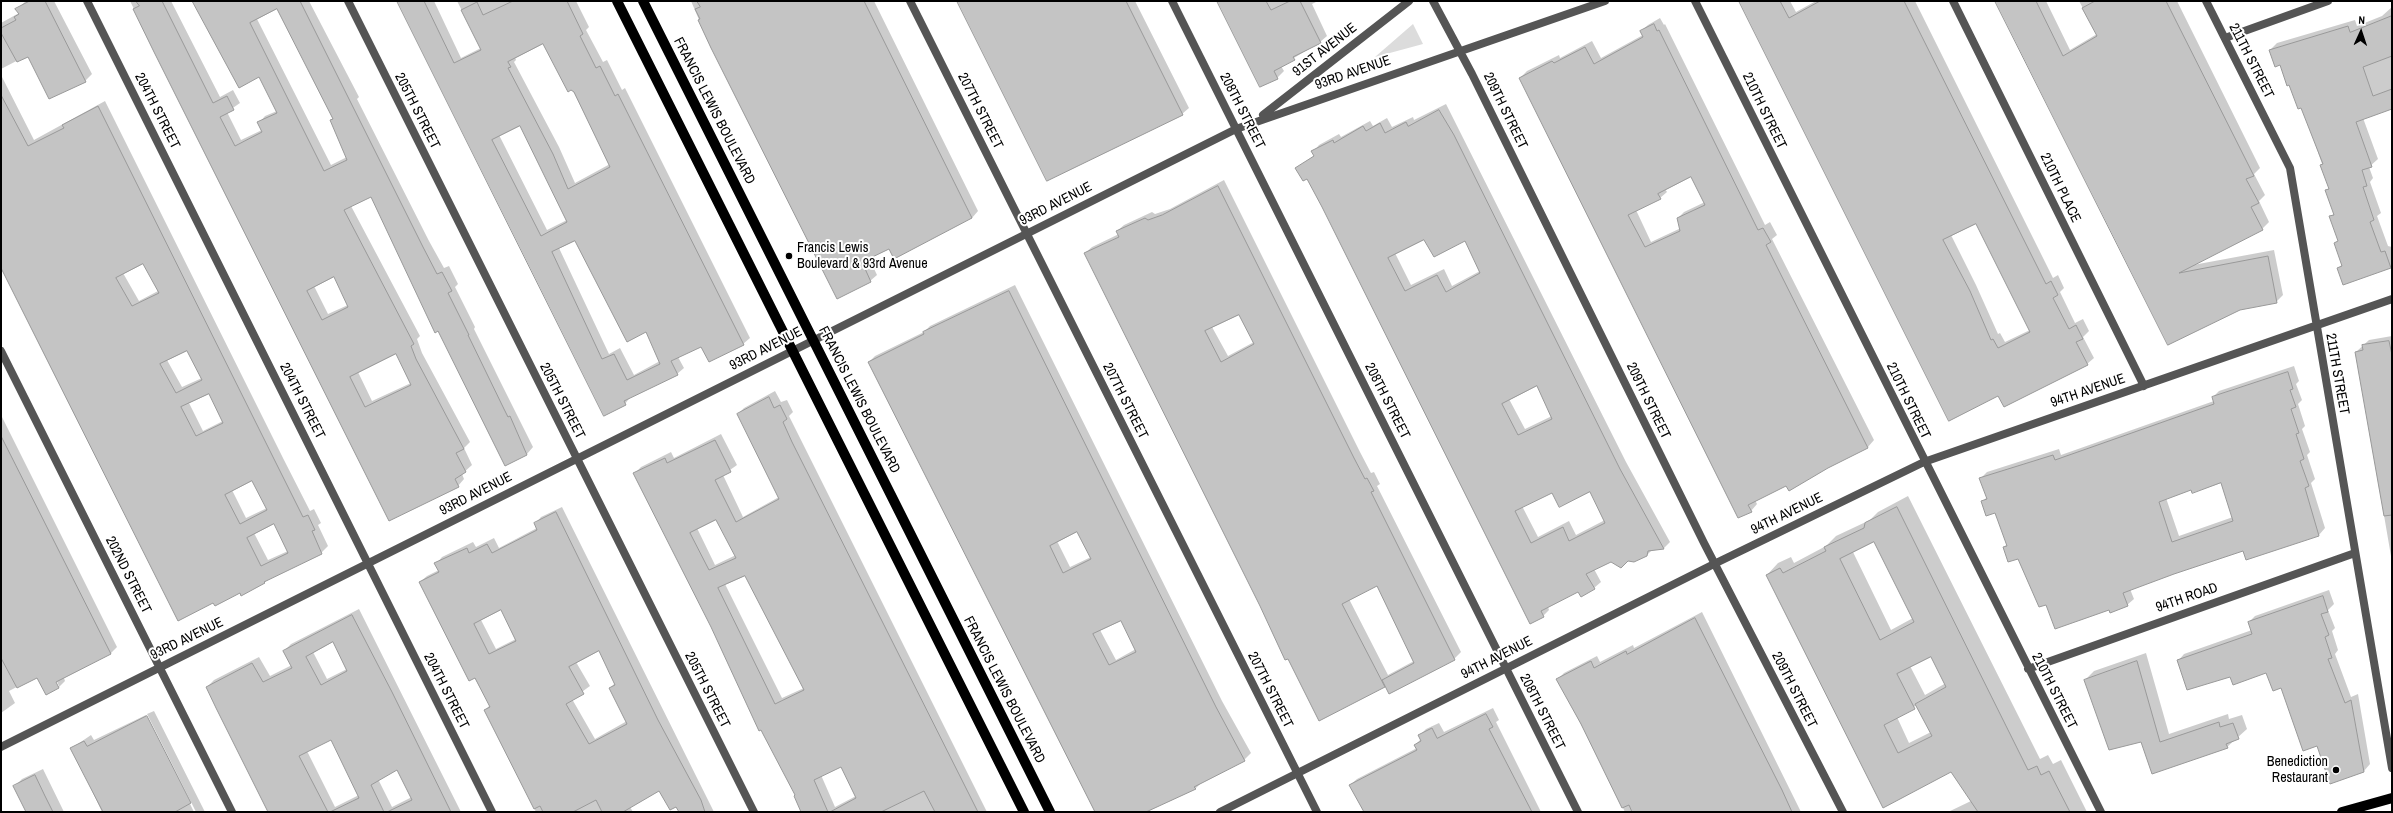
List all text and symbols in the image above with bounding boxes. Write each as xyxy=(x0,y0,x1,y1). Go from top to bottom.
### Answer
north arrow xyxy=(2341,12,2381,52)
text: N xyxy=(2358,13,2365,27)
street label: 91ST AVENUE xyxy=(1289,20,1361,80)
street label: 211TH STREET xyxy=(2225,21,2277,101)
street label: FRANCIS LEWIS BOULEVARD xyxy=(670,35,758,187)
street label: 93RD AVENUE xyxy=(1313,52,1393,94)
street label: 204TH STREET xyxy=(131,70,183,152)
street label: 205TH STREET xyxy=(391,70,443,152)
street label: 207TH STREET xyxy=(954,70,1006,152)
street label: 208TH STREET xyxy=(1216,70,1268,152)
street label: 209TH STREET xyxy=(1479,70,1531,152)
street label: 210TH STREET xyxy=(1738,70,1790,152)
street label: 210TH PLACE xyxy=(2036,150,2084,226)
street label: 93RD AVENUE xyxy=(1017,179,1095,229)
place label: Francis Lewis Boulevard & 93rd Avenue xyxy=(797,240,928,272)
marker: Francis Lewis Boulevard & 93rd Avenue xyxy=(784,251,794,261)
street label: 93RD AVENUE xyxy=(727,324,805,374)
street label: FRANCIS LEWIS BOULEVARD xyxy=(815,324,903,476)
street label: 211TH STREET xyxy=(2322,332,2352,416)
street label: 204TH STREET xyxy=(276,360,328,442)
street label: 205TH STREET xyxy=(536,360,588,442)
street label: 207TH STREET xyxy=(1099,360,1151,442)
street label: 208TH STREET xyxy=(1361,360,1413,442)
street label: 209TH STREET xyxy=(1622,360,1674,442)
street label: 210TH STREET xyxy=(1882,360,1934,442)
street label: 94TH AVENUE xyxy=(2049,370,2127,412)
street label: 93RD AVENUE xyxy=(437,469,515,519)
street label: 94TH AVENUE xyxy=(1748,489,1826,539)
street label: 202ND STREET xyxy=(101,534,155,616)
street label: 94TH ROAD xyxy=(2154,580,2220,616)
street label: 93RD AVENUE xyxy=(148,614,226,664)
street label: FRANCIS LEWIS BOULEVARD xyxy=(960,614,1048,766)
street label: 94TH AVENUE xyxy=(1459,633,1535,683)
street label: 205TH STREET xyxy=(681,649,733,731)
street label: 207TH STREET xyxy=(1244,649,1296,731)
street label: 209TH STREET xyxy=(1768,649,1820,731)
street label: 204TH STREET xyxy=(420,650,472,732)
street label: 210TH STREET xyxy=(2028,650,2080,732)
street label: 208TH STREET xyxy=(1516,671,1568,753)
place label: Benediction Restaurant xyxy=(2267,754,2328,786)
marker: Benediction Restaurant xyxy=(2331,765,2341,775)

